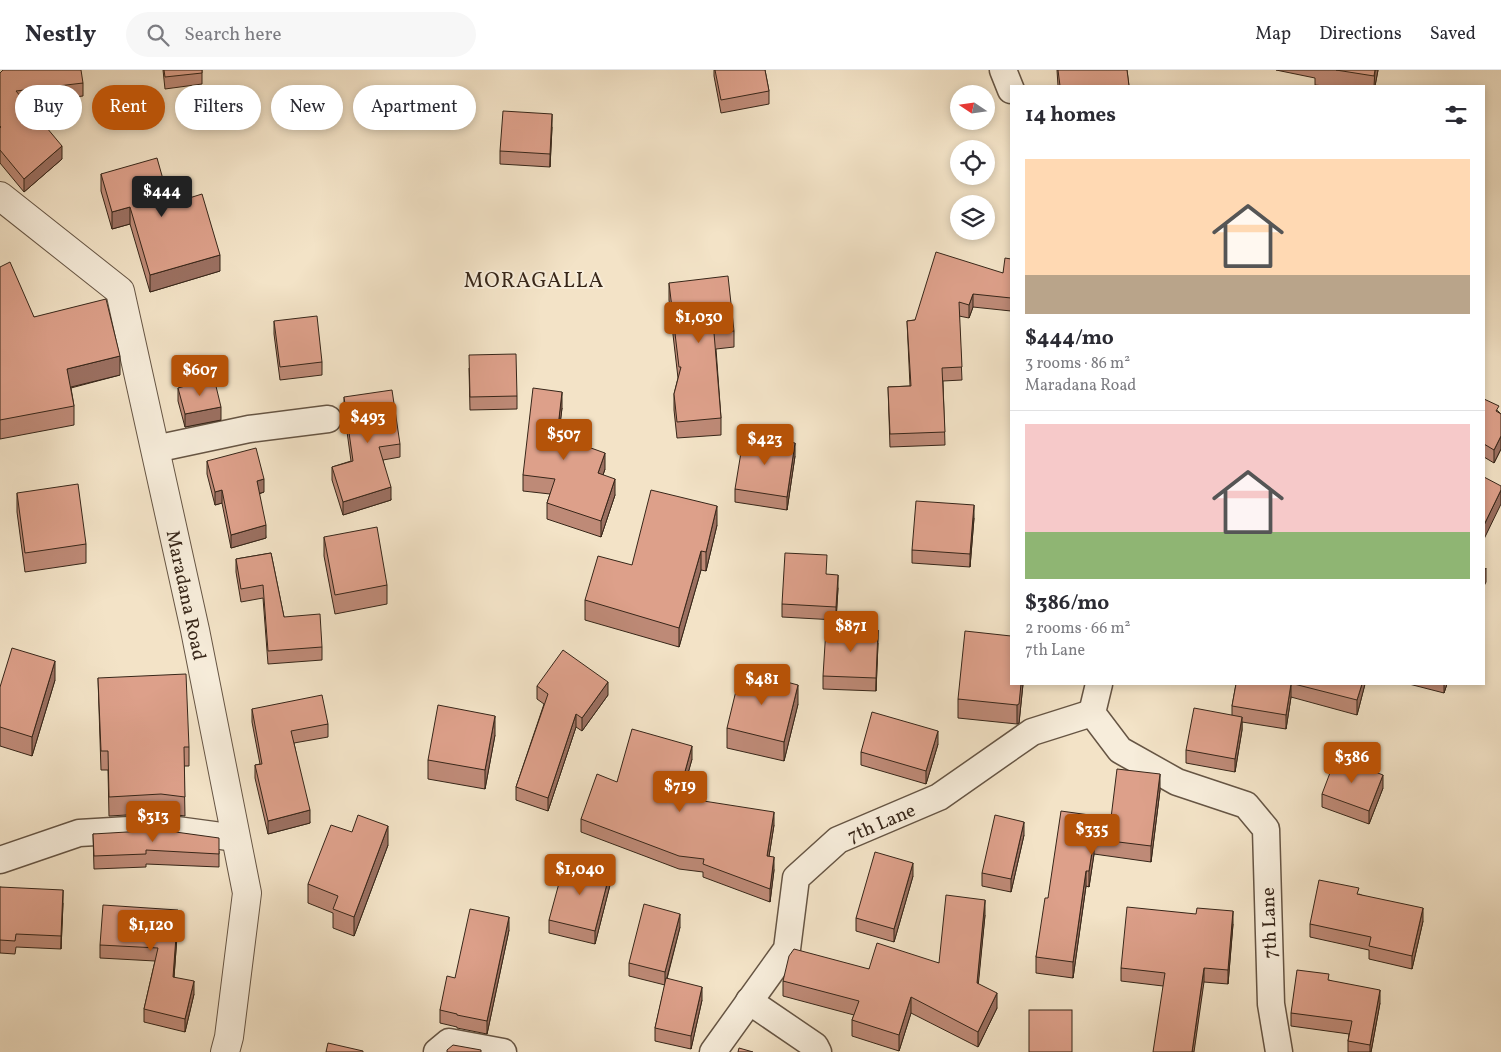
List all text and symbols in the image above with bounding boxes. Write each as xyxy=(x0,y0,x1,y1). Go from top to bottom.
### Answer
search box xyxy=(126,12,476,57)
text: Nestly xyxy=(25,18,96,52)
icon: search xyxy=(144,21,172,49)
text: Search here xyxy=(184,22,282,48)
text: Map xyxy=(1255,22,1291,47)
text: Directions xyxy=(1319,22,1402,47)
text: Saved xyxy=(1430,22,1476,47)
chip: Buy xyxy=(15,85,82,130)
chip: Rent xyxy=(92,85,165,130)
chip: Filters xyxy=(175,85,261,130)
chip: New xyxy=(271,85,343,130)
chip: Apartment xyxy=(353,85,476,130)
north arrow xyxy=(950,85,995,130)
map controls xyxy=(950,85,995,240)
text: 14 homes xyxy=(1025,101,1116,130)
icon: filters xyxy=(1442,101,1470,129)
button: locate xyxy=(950,140,995,185)
pin: $444 xyxy=(132,176,192,218)
text: $444 xyxy=(143,181,181,203)
icon: home xyxy=(1203,191,1293,281)
button: layers xyxy=(950,195,995,240)
district label: MORAGALLA xyxy=(464,267,604,296)
pin: $1,030 xyxy=(658,302,740,344)
text: $1,030 xyxy=(675,307,723,329)
text: $444/mo xyxy=(1025,324,1114,353)
text: 3 rooms · 86 m² xyxy=(1025,353,1130,375)
pin: $607 xyxy=(170,354,230,397)
text: $607 xyxy=(182,360,218,382)
text: Maradana Road xyxy=(1025,375,1136,397)
pin: $493 xyxy=(338,402,398,444)
text: $493 xyxy=(350,407,386,429)
pin: $507 xyxy=(534,418,594,461)
text: $507 xyxy=(547,424,581,446)
pin: $423 xyxy=(735,424,795,466)
text: $423 xyxy=(748,429,782,451)
icon: home xyxy=(1203,457,1293,547)
street label: Maradana Road xyxy=(159,528,212,663)
text: $386/mo xyxy=(1025,589,1109,618)
pin: $871 xyxy=(821,610,881,653)
text: $871 xyxy=(835,616,867,638)
text: 2 rooms · 66 m² xyxy=(1025,618,1131,640)
text: 7th Lane xyxy=(1025,640,1085,662)
pin: $481 xyxy=(732,664,792,706)
text: $481 xyxy=(745,669,779,691)
pin: $386 xyxy=(1322,742,1382,784)
text: $386 xyxy=(1335,747,1369,769)
pin: $719 xyxy=(650,770,710,813)
text: $719 xyxy=(664,776,696,798)
street label: 7th Lane xyxy=(844,798,920,850)
pin: $313 xyxy=(123,800,183,843)
text: $313 xyxy=(137,806,169,828)
pin: $335 xyxy=(1062,814,1122,856)
text: $335 xyxy=(1076,819,1108,841)
pin: $1,040 xyxy=(539,854,621,896)
text: $1,040 xyxy=(556,859,604,881)
street label: 7th Lane xyxy=(1256,887,1284,959)
pin: $1,120 xyxy=(110,910,192,952)
text: $1,120 xyxy=(129,915,173,937)

